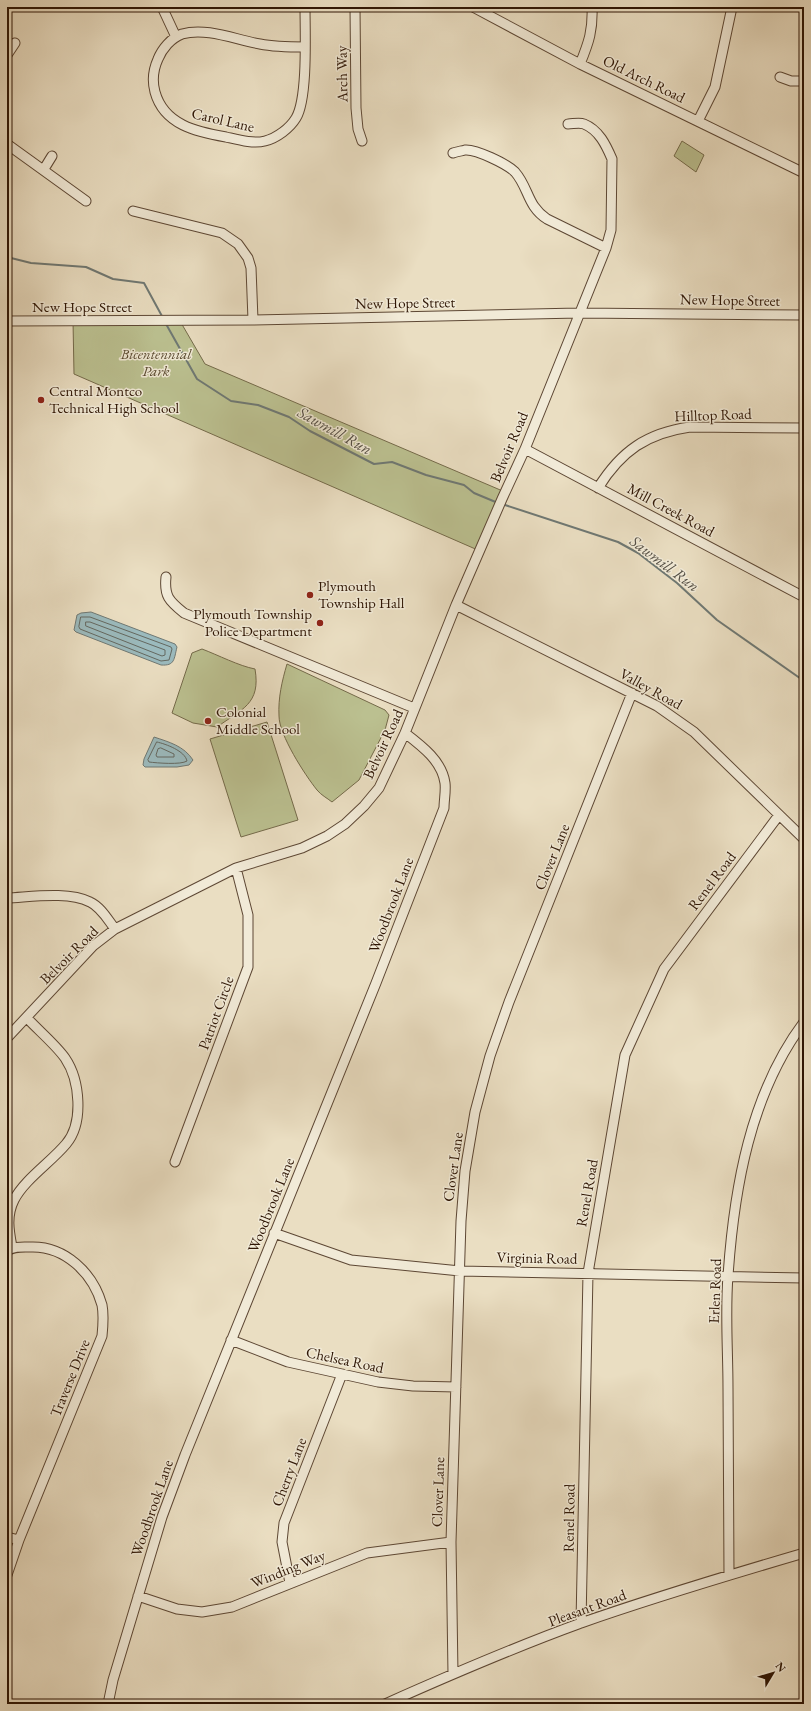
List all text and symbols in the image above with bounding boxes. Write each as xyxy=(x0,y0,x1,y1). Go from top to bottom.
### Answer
street label: Arch Way xyxy=(331,45,352,104)
street label: Old Arch Road xyxy=(600,50,689,107)
street label: Carol Lane xyxy=(190,103,257,136)
street label: New Hope Street xyxy=(680,289,781,310)
street label: New Hope Street xyxy=(355,292,456,313)
street label: New Hope Street xyxy=(32,297,132,316)
park label: Bicentennial Park xyxy=(120,344,192,380)
place label: Central Montco Technical High School xyxy=(49,381,180,417)
marker: Central Montco Technical High School xyxy=(36,395,46,405)
water label: Sawmill Run xyxy=(293,401,376,459)
street label: Hilltop Road xyxy=(674,404,752,425)
street label: Belvoir Road xyxy=(485,408,532,485)
street label: Mill Creek Road xyxy=(624,479,718,541)
water label: Sawmill Run xyxy=(625,530,704,596)
place label: Plymouth Township Hall xyxy=(318,576,405,612)
marker: Plymouth Township Hall xyxy=(305,590,315,600)
place label: Plymouth Township Police Department xyxy=(193,604,312,640)
marker: Plymouth Township Police Department xyxy=(315,618,325,628)
street label: Valley Road xyxy=(617,664,686,714)
place label: Colonial Middle School xyxy=(216,702,300,738)
street label: Belvoir Road xyxy=(358,705,407,782)
marker: Colonial Middle School xyxy=(203,716,213,726)
street label: Clover Lane xyxy=(530,821,574,893)
street label: Renel Road xyxy=(683,847,740,914)
street label: Woodbrook Lane xyxy=(364,854,417,955)
street label: Belvoir Road xyxy=(35,921,102,988)
street label: Patriot Circle xyxy=(193,973,238,1052)
street label: Clover Lane xyxy=(438,1131,467,1203)
street label: Woodbrook Lane xyxy=(243,1154,298,1255)
street label: Renel Road xyxy=(571,1157,602,1228)
street label: Virginia Road xyxy=(497,1247,578,1268)
street label: Erlen Road xyxy=(704,1258,725,1324)
street label: Traverse Drive xyxy=(45,1336,94,1419)
street label: Chelsea Road xyxy=(305,1342,386,1377)
street label: Cherry Lane xyxy=(267,1435,310,1509)
street label: Woodbrook Lane xyxy=(126,1457,177,1558)
street label: Clover Lane xyxy=(427,1457,448,1527)
street label: Renel Road xyxy=(558,1483,579,1552)
street label: Winding Way xyxy=(248,1545,328,1592)
street label: Pleasant Road xyxy=(545,1585,629,1630)
north arrow xyxy=(753,1653,793,1693)
text: N xyxy=(773,1659,789,1675)

